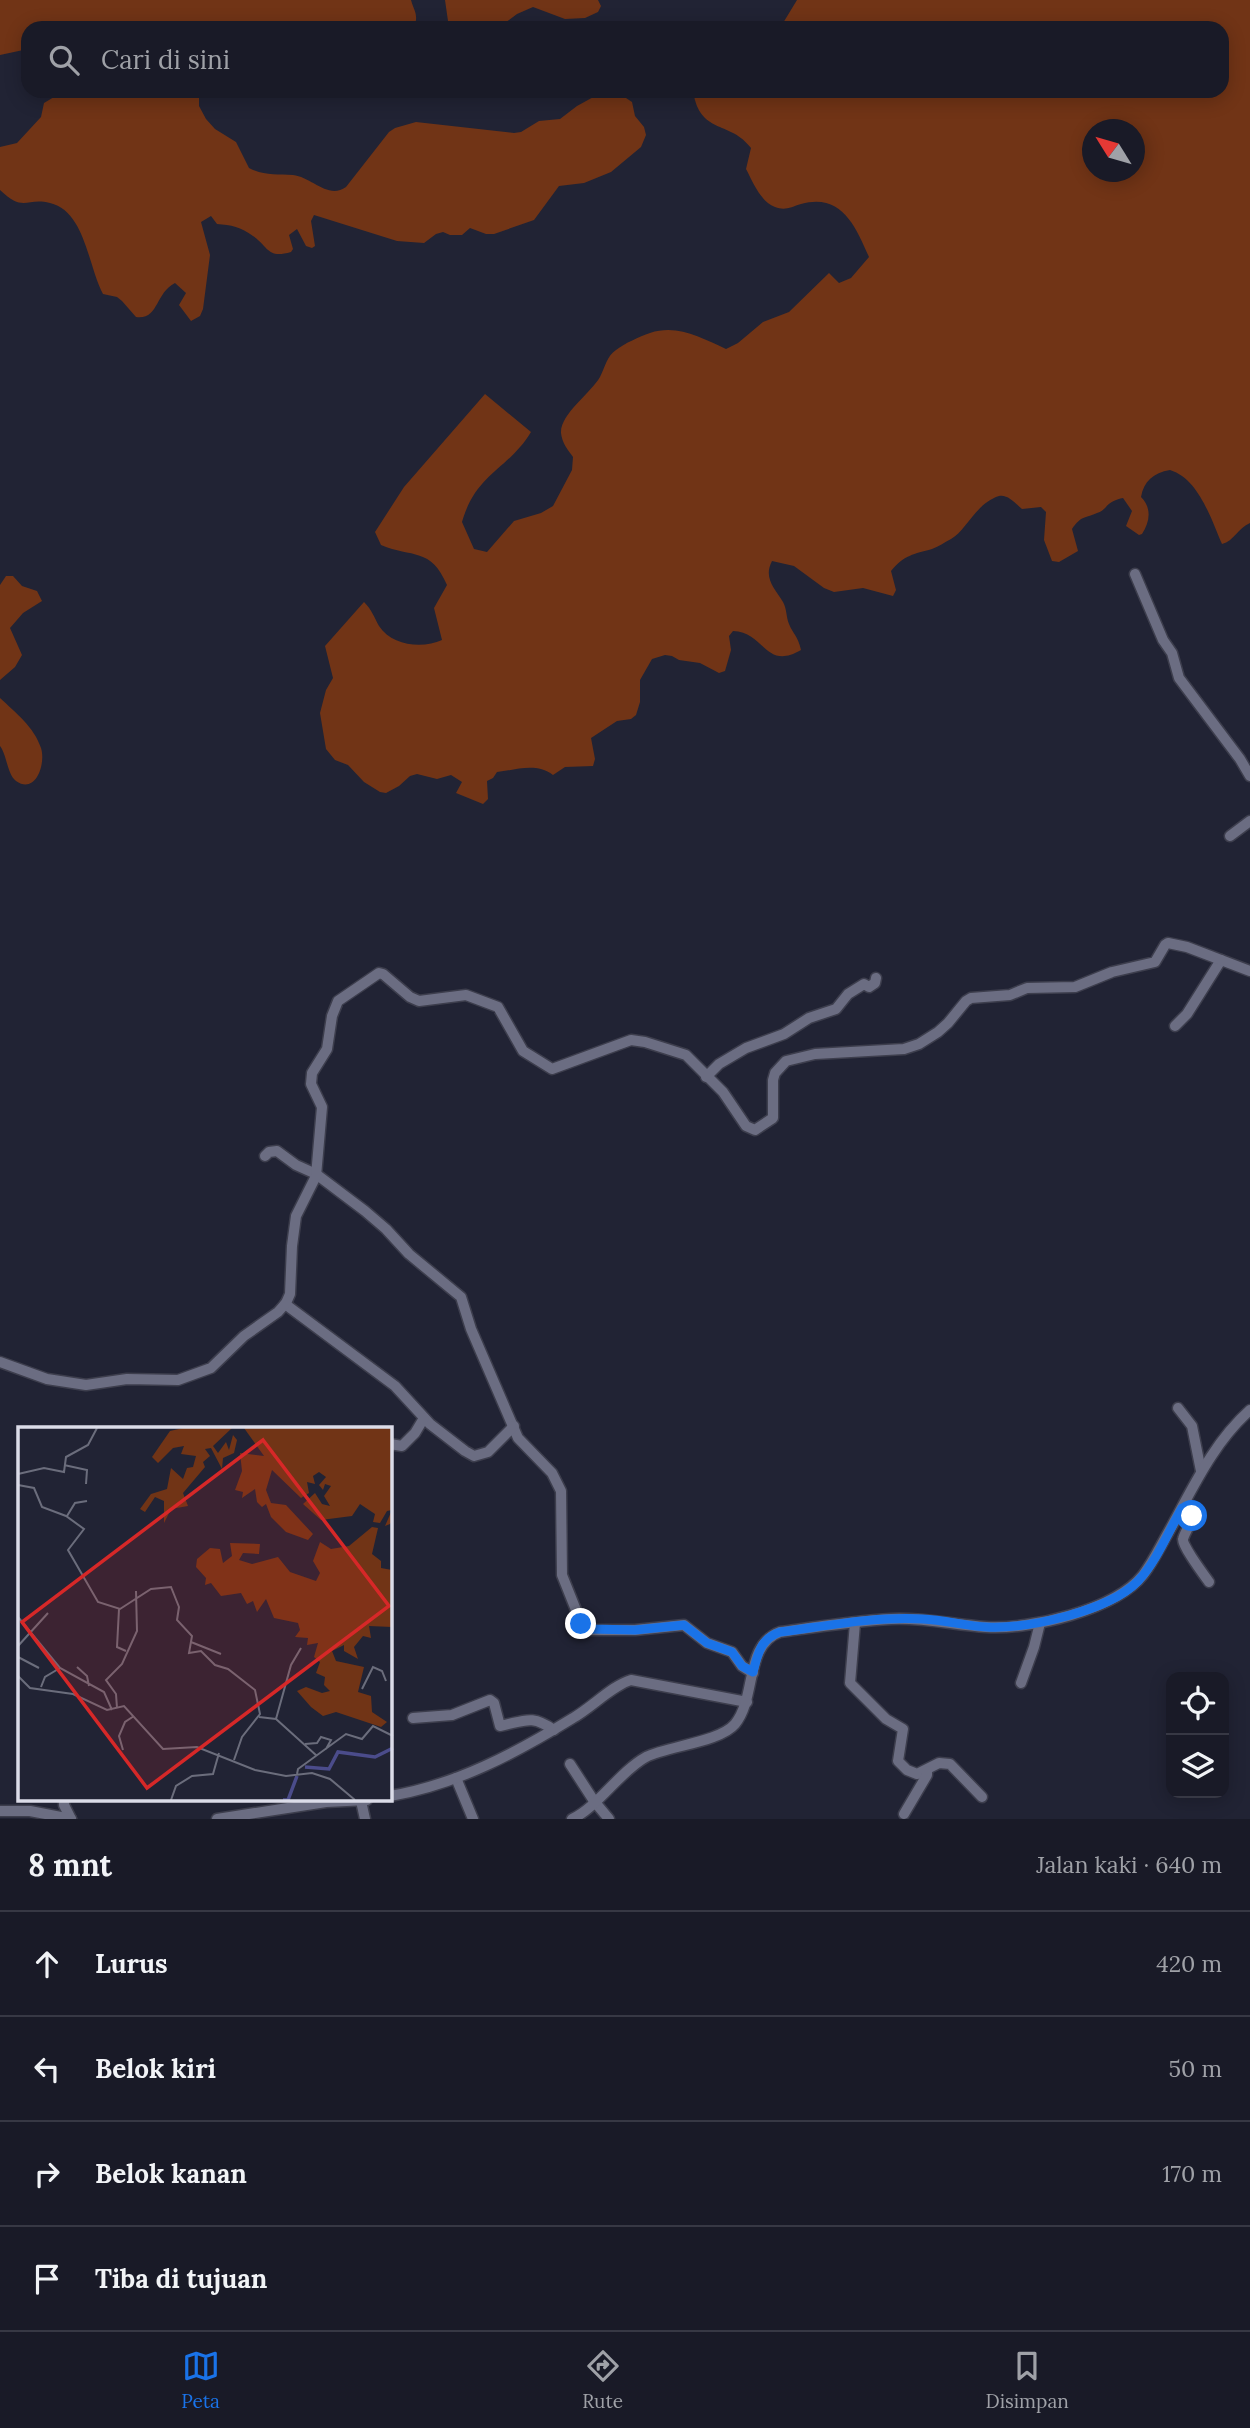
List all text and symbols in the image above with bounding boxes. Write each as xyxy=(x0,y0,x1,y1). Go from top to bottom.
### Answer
search box xyxy=(21,21,1229,98)
icon: search xyxy=(45,41,83,79)
text: Cari di sini xyxy=(101,43,230,76)
north arrow xyxy=(1082,119,1145,182)
inset map xyxy=(18,1427,392,1801)
route start xyxy=(1176,1500,1207,1531)
route end xyxy=(565,1608,596,1639)
map controls xyxy=(1166,1672,1229,1798)
button: locate xyxy=(1166,1672,1229,1735)
button: layers xyxy=(1166,1735,1229,1798)
text: 8 mnt xyxy=(28,1846,112,1884)
text: Jalan kaki · 640 m xyxy=(1036,1850,1222,1879)
icon: ahead xyxy=(28,1945,66,1983)
text: Lurus xyxy=(95,1947,168,1980)
text: 420 m xyxy=(1156,1949,1222,1978)
icon: left xyxy=(28,2050,66,2088)
text: Belok kiri xyxy=(95,2052,216,2085)
text: 50 m xyxy=(1169,2054,1222,2083)
icon: right xyxy=(28,2155,66,2193)
text: Belok kanan xyxy=(95,2157,247,2190)
text: 170 m xyxy=(1162,2159,1222,2188)
icon: arrive xyxy=(28,2260,66,2298)
text: Tiba di tujuan xyxy=(95,2262,267,2295)
tab: Peta xyxy=(181,2347,220,2413)
tab: Rute xyxy=(582,2347,623,2413)
tab: Disimpan xyxy=(985,2347,1069,2413)

